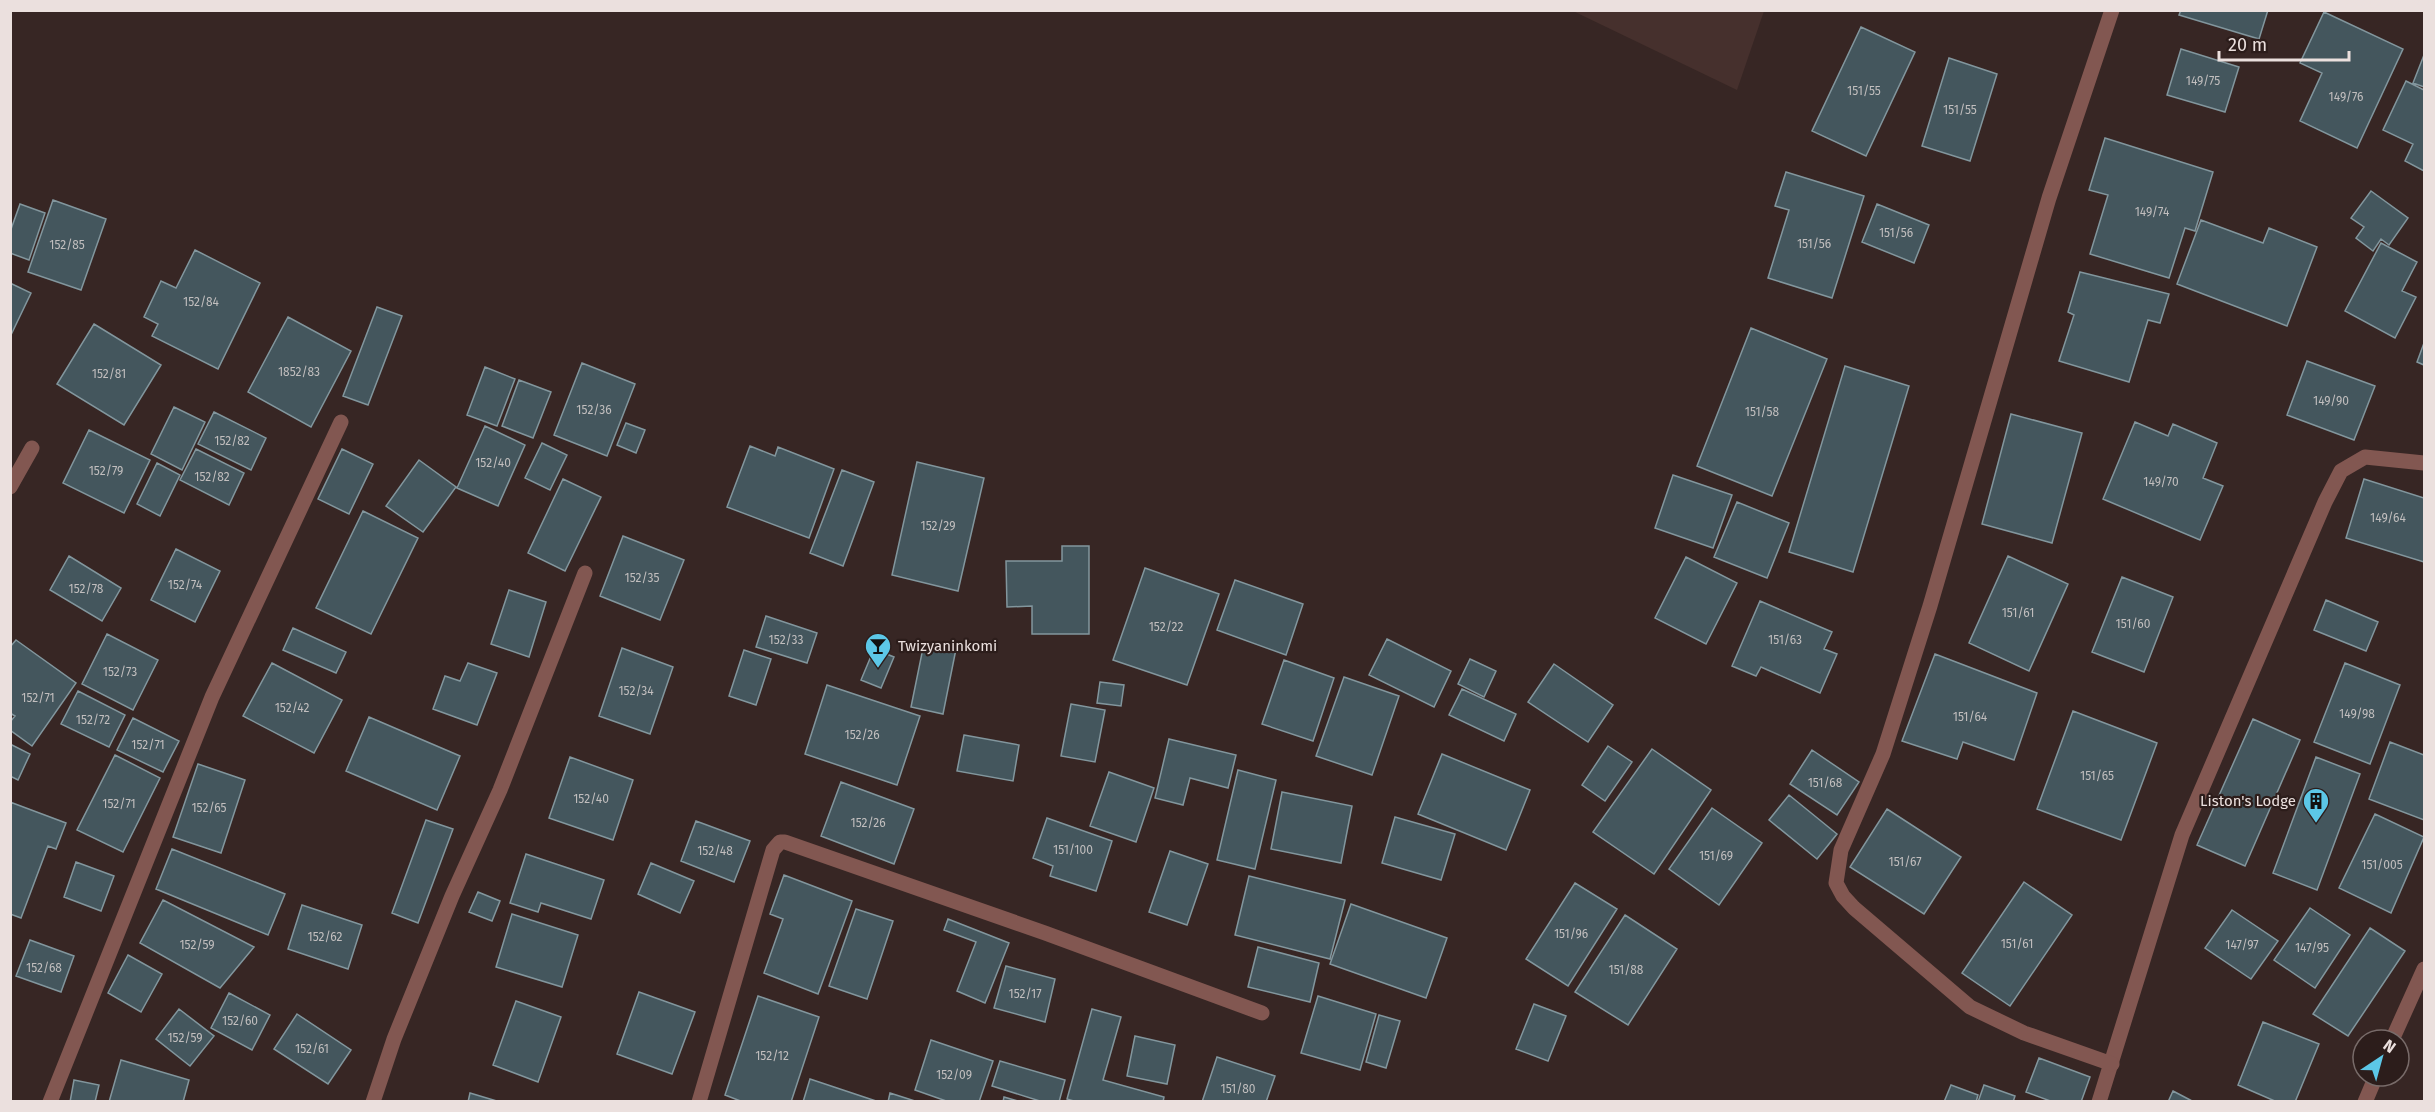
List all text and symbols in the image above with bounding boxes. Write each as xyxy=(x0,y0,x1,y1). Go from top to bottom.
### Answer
scale bar xyxy=(2219,24,2350,62)
text: 20 m xyxy=(2228,34,2267,56)
house number: 149/75 xyxy=(2186,74,2220,88)
house number: 151/55 xyxy=(1847,84,1881,98)
house number: 149/76 xyxy=(2329,90,2363,104)
house number: 151/55 xyxy=(1943,103,1977,117)
house number: 149/74 xyxy=(2135,205,2170,219)
house number: 151/56 xyxy=(1879,226,1913,240)
house number: 151/56 xyxy=(1797,237,1831,251)
house number: 152/85 xyxy=(49,238,85,252)
house number: 152/84 xyxy=(183,295,220,309)
house number: 1852/83 xyxy=(278,365,320,379)
house number: 152/81 xyxy=(92,367,126,381)
house number: 149/90 xyxy=(2313,394,2349,408)
house number: 152/36 xyxy=(576,403,612,417)
house number: 151/58 xyxy=(1745,405,1780,419)
house number: 152/82 xyxy=(214,434,250,448)
house number: 152/40 xyxy=(475,456,511,470)
house number: 152/79 xyxy=(89,464,123,478)
house number: 152/82 xyxy=(194,470,230,484)
house number: 149/70 xyxy=(2143,475,2179,489)
house number: 149/64 xyxy=(2370,511,2407,525)
house number: 152/29 xyxy=(921,519,955,533)
house number: 152/35 xyxy=(625,571,659,585)
house number: 152/74 xyxy=(168,578,203,592)
house number: 152/78 xyxy=(69,582,104,596)
house number: 151/61 xyxy=(2002,606,2034,620)
house number: 151/60 xyxy=(2116,617,2151,631)
house number: 152/22 xyxy=(1149,620,1183,634)
bar icon: Twizyaninkomi xyxy=(863,631,893,669)
house number: 152/33 xyxy=(769,633,803,647)
house number: 151/63 xyxy=(1768,633,1802,647)
place label: Twizyaninkomi xyxy=(898,637,997,655)
house number: 152/73 xyxy=(103,665,137,679)
house number: 152/34 xyxy=(618,684,654,698)
house number: 152/71 xyxy=(21,691,55,705)
house number: 152/42 xyxy=(275,701,309,715)
house number: 149/98 xyxy=(2339,707,2375,721)
house number: 151/64 xyxy=(1953,710,1988,724)
house number: 152/72 xyxy=(76,713,110,727)
house number: 152/26 xyxy=(844,728,880,742)
house number: 152/71 xyxy=(131,738,165,752)
house number: 151/65 xyxy=(2080,769,2114,783)
house number: 151/68 xyxy=(1808,776,1843,790)
building icon: Liston's Lodge xyxy=(2301,786,2331,824)
house number: 152/40 xyxy=(573,792,609,806)
place label: Liston's Lodge xyxy=(2200,792,2296,810)
house number: 152/71 xyxy=(102,797,136,811)
house number: 152/65 xyxy=(191,801,227,815)
house number: 152/26 xyxy=(850,816,886,830)
house number: 151/100 xyxy=(1053,843,1093,857)
house number: 152/48 xyxy=(697,844,733,858)
house number: 151/69 xyxy=(1699,849,1733,863)
house number: 151/67 xyxy=(1888,855,1922,869)
house number: 151/005 xyxy=(2361,858,2403,872)
house number: 151/96 xyxy=(1554,927,1588,941)
house number: 152/62 xyxy=(307,930,343,944)
house number: 151/61 xyxy=(2001,937,2033,951)
house number: 152/59 xyxy=(179,938,215,952)
house number: 147/97 xyxy=(2225,938,2259,952)
house number: 147/95 xyxy=(2295,941,2329,955)
house number: 152/68 xyxy=(26,961,62,975)
house number: 151/88 xyxy=(1609,963,1644,977)
house number: 152/17 xyxy=(1008,987,1042,1001)
house number: 152/60 xyxy=(222,1014,258,1028)
north arrow xyxy=(2351,1028,2411,1088)
house number: 152/59 xyxy=(167,1031,203,1045)
text: N xyxy=(2380,1035,2399,1057)
house number: 152/61 xyxy=(295,1042,329,1056)
house number: 152/12 xyxy=(755,1049,789,1063)
house number: 152/09 xyxy=(936,1068,972,1082)
house number: 151/80 xyxy=(1220,1082,1256,1096)

